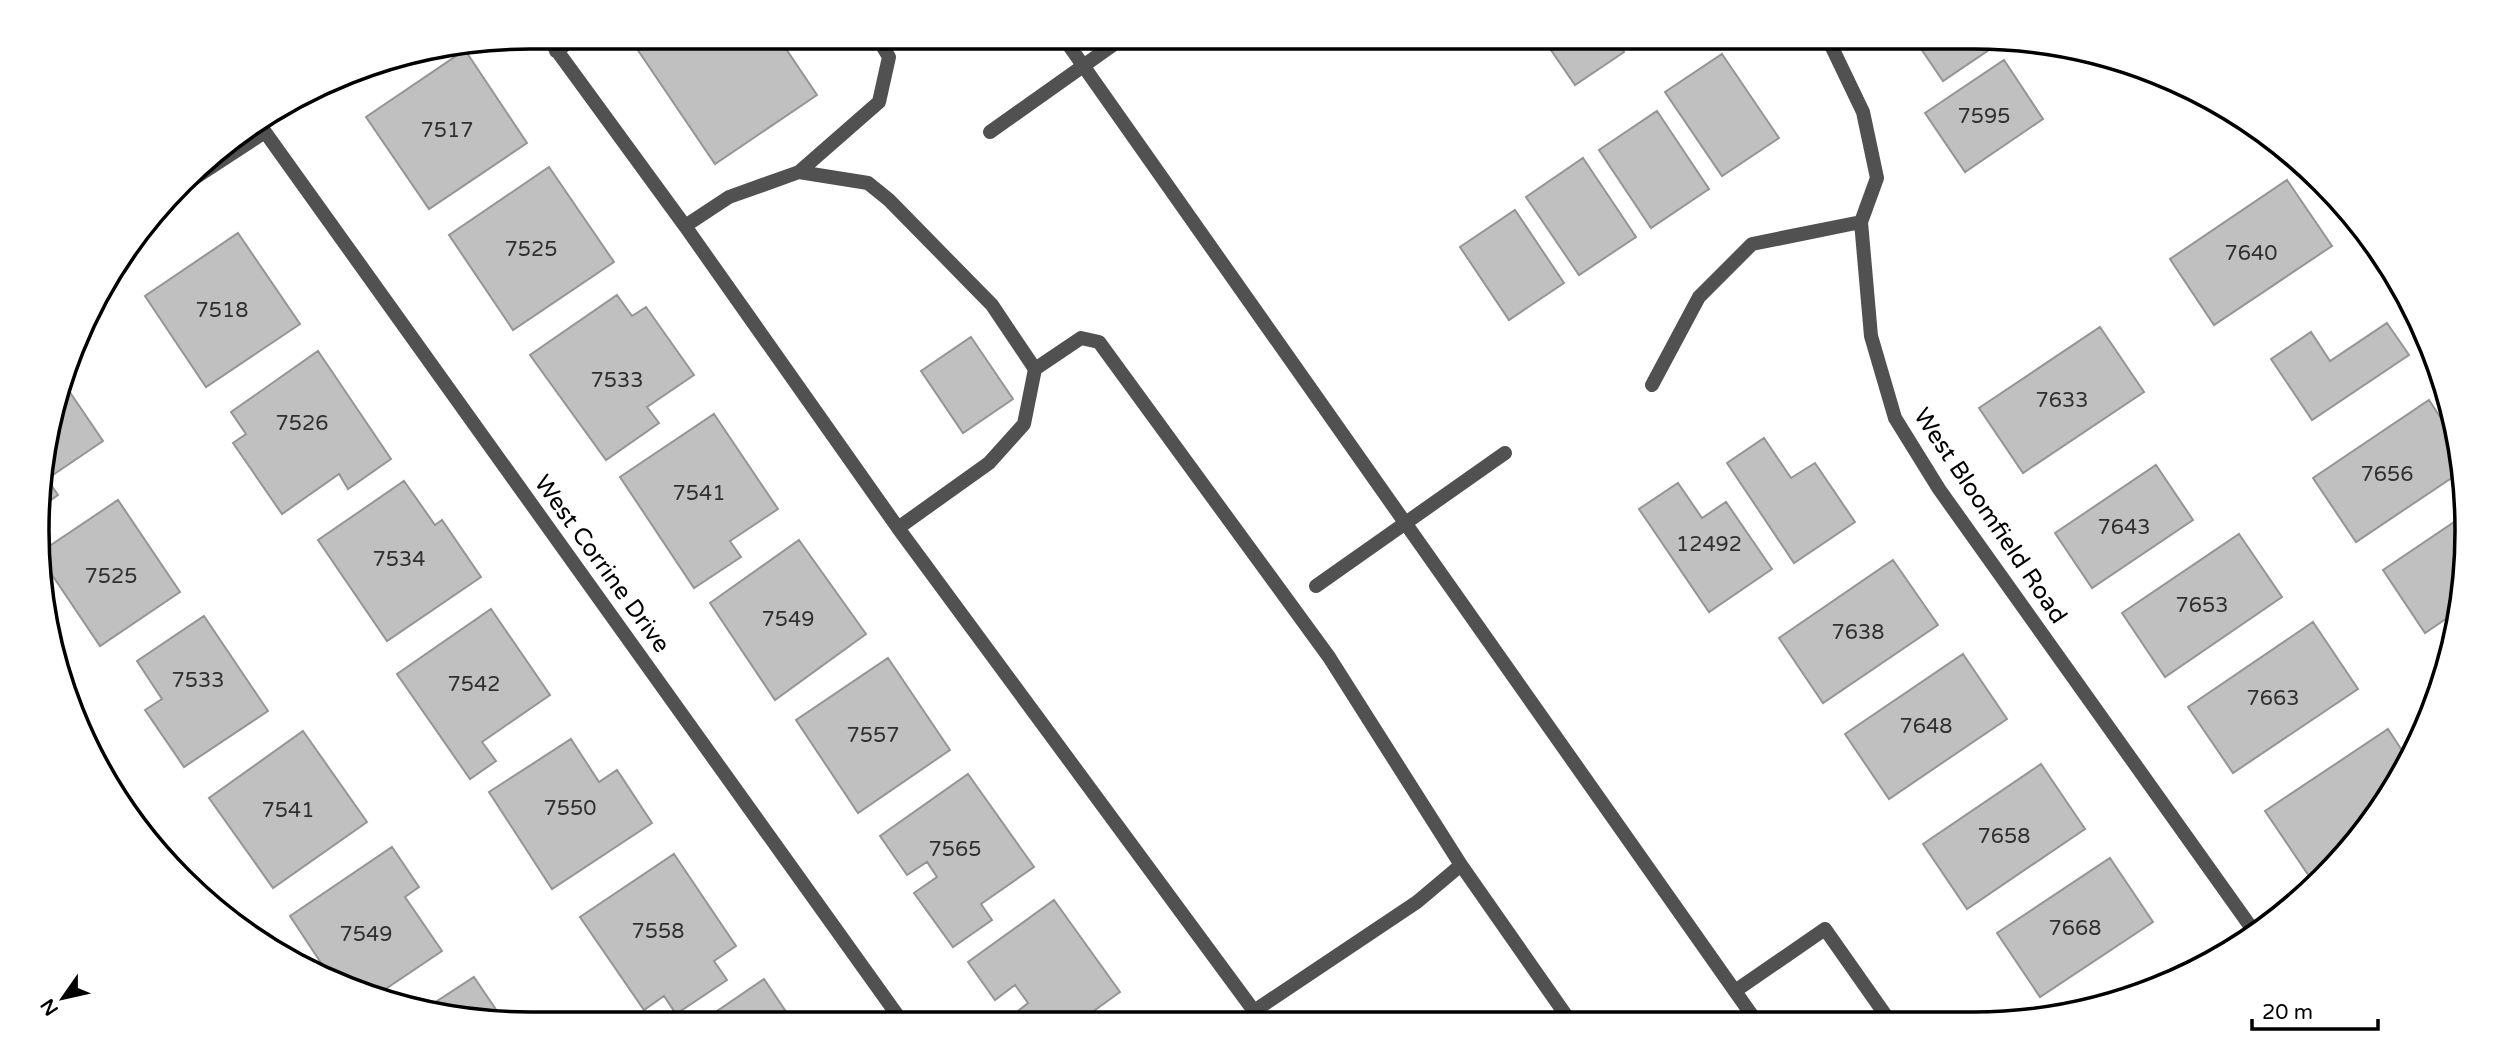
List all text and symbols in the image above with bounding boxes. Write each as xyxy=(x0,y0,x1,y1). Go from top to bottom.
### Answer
house number: 7595 xyxy=(1958,104,2010,129)
house number: 7517 xyxy=(421,118,473,143)
house number: 7525 xyxy=(505,237,557,262)
house number: 7640 xyxy=(2225,241,2277,266)
house number: 7518 xyxy=(196,298,248,323)
house number: 7533 xyxy=(591,368,643,393)
house number: 7633 xyxy=(2036,388,2088,413)
street label: West Bloomfield Road xyxy=(1907,403,2073,629)
house number: 7526 xyxy=(276,411,328,436)
house number: 7656 xyxy=(2361,462,2413,487)
street label: West Corrine Drive xyxy=(528,470,676,658)
house number: 7541 xyxy=(673,481,725,506)
house number: 7643 xyxy=(2098,515,2150,540)
house number: 12492 xyxy=(1676,532,1742,557)
house number: 7534 xyxy=(373,547,425,572)
house number: 7525 xyxy=(85,564,137,589)
house number: 7653 xyxy=(2176,593,2228,618)
house number: 7549 xyxy=(762,607,814,632)
house number: 7638 xyxy=(1832,620,1884,645)
house number: 7533 xyxy=(172,668,224,693)
house number: 7542 xyxy=(448,672,500,697)
house number: 7663 xyxy=(2247,686,2299,711)
house number: 7648 xyxy=(1900,714,1952,739)
house number: 7557 xyxy=(847,723,899,748)
house number: 7550 xyxy=(544,796,596,821)
house number: 7541 xyxy=(262,798,314,823)
house number: 7658 xyxy=(1978,824,2030,849)
house number: 7565 xyxy=(929,837,981,862)
house number: 7668 xyxy=(2049,916,2101,941)
house number: 7558 xyxy=(632,919,684,944)
house number: 7549 xyxy=(340,922,392,947)
north arrow xyxy=(28,963,98,1033)
scale bar xyxy=(2252,988,2378,1032)
text: N xyxy=(36,994,63,1019)
text: 20 m xyxy=(2262,1000,2313,1025)

